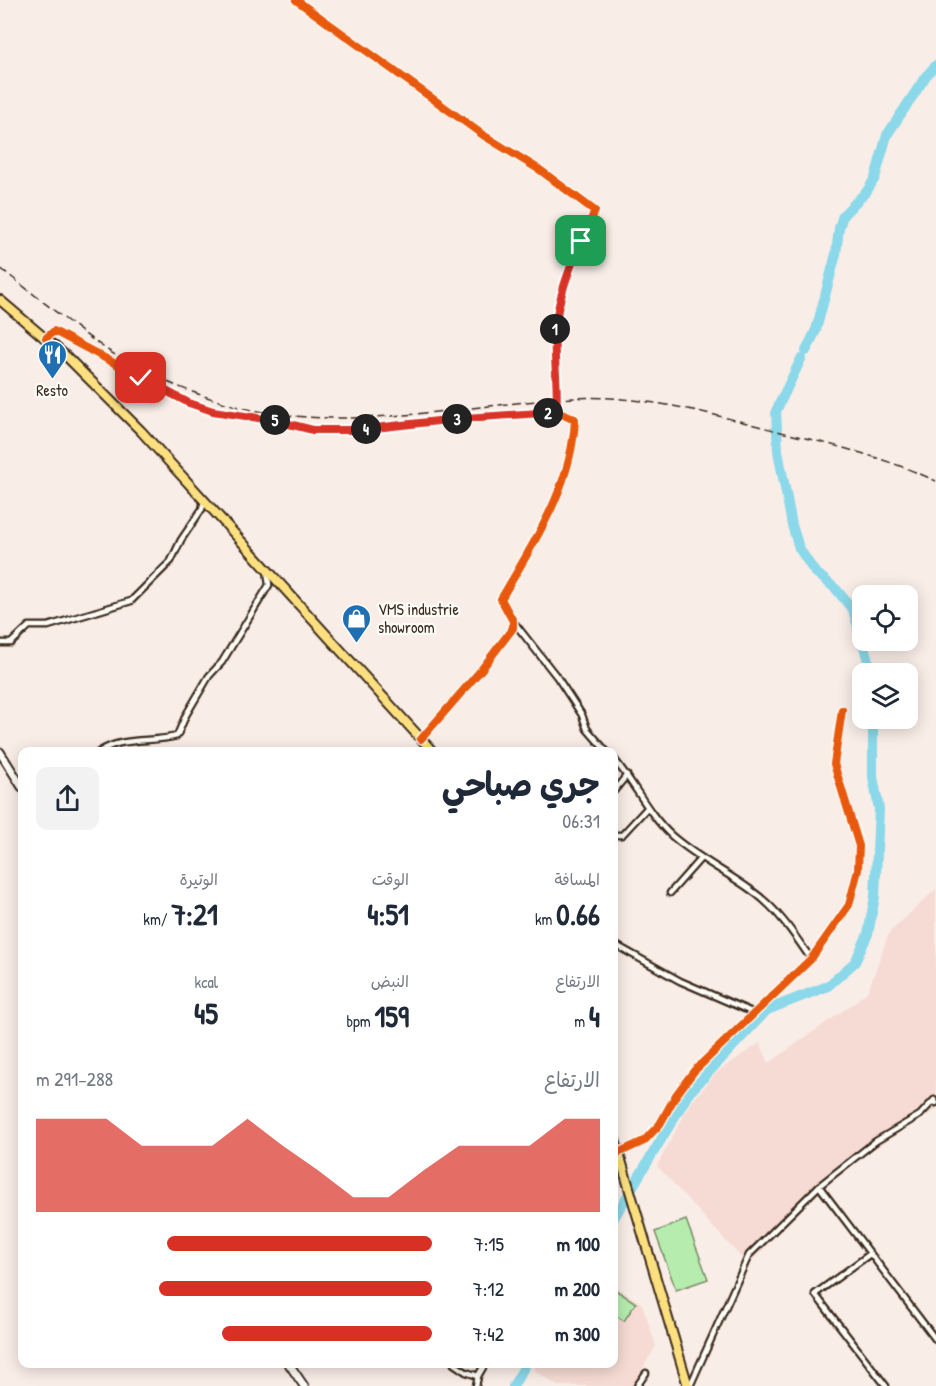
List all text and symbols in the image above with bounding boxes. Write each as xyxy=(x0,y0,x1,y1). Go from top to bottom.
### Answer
pin xyxy=(555,215,606,266)
icon: arrive xyxy=(564,224,597,257)
pin: 1 xyxy=(540,314,570,344)
text: 1 xyxy=(552,318,558,340)
restaurant icon: Resto xyxy=(36,338,68,380)
pin xyxy=(115,352,166,403)
icon: check xyxy=(124,361,157,394)
place label: Resto xyxy=(36,379,68,401)
pin: 2 xyxy=(533,398,563,428)
text: 2 xyxy=(544,402,552,424)
pin: 3 xyxy=(442,404,472,434)
pin: 5 xyxy=(260,405,290,435)
text: 3 xyxy=(453,408,461,430)
text: 5 xyxy=(272,409,278,431)
pin: 4 xyxy=(351,414,381,444)
text: 4 xyxy=(363,418,369,440)
map controls xyxy=(852,585,918,729)
button: locate xyxy=(852,585,918,651)
place label: VMS industrie showroom xyxy=(378,598,459,638)
shop icon: VMS industrie showroom xyxy=(341,602,373,644)
button: layers xyxy=(852,663,918,729)
text: جري صباحي xyxy=(442,762,600,806)
button: share xyxy=(36,767,99,830)
text: 06:31 xyxy=(562,807,600,834)
text: الوتيرة xyxy=(179,868,218,890)
text: الوقت xyxy=(372,868,409,890)
text: المسافة xyxy=(554,868,600,890)
text: 7:21 xyxy=(171,894,218,934)
text: 4:51 xyxy=(367,894,409,934)
text: 0.66 xyxy=(556,894,600,934)
text: /km xyxy=(143,908,171,930)
text: km xyxy=(535,908,556,930)
text: النبض xyxy=(371,970,409,992)
text: الارتفاع xyxy=(555,970,600,992)
text: kcal xyxy=(195,971,218,993)
text: 45 xyxy=(194,993,218,1033)
text: 159 xyxy=(374,996,409,1036)
text: 4 xyxy=(589,996,600,1036)
text: bpm xyxy=(346,1010,374,1032)
text: m xyxy=(574,1010,589,1032)
text: 288–291 m xyxy=(36,1065,113,1092)
text: الارتفاع xyxy=(544,1066,600,1093)
text: 7:15 xyxy=(474,1230,504,1257)
text: 100 m xyxy=(557,1230,600,1257)
text: 7:12 xyxy=(473,1275,504,1302)
text: 200 m xyxy=(555,1275,600,1302)
text: 7:42 xyxy=(473,1320,504,1347)
text: 300 m xyxy=(555,1320,600,1347)

